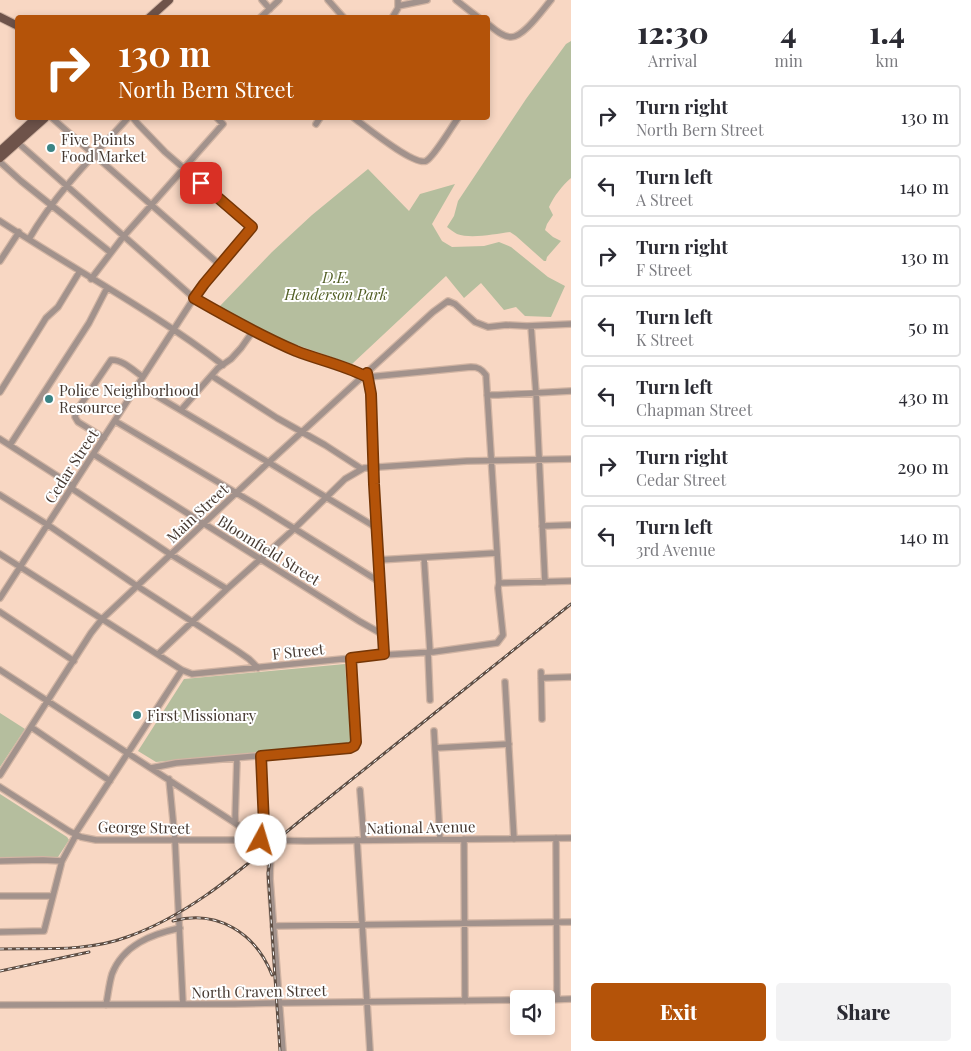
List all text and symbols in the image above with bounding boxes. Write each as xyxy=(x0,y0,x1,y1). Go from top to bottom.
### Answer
text: 12:30 xyxy=(637,12,709,52)
text: 4 xyxy=(781,12,797,52)
text: 1.4 xyxy=(869,12,905,52)
text: 130 m xyxy=(118,29,211,76)
icon: right xyxy=(35,35,100,100)
text: Arrival xyxy=(648,50,697,71)
text: min xyxy=(774,50,803,71)
text: km xyxy=(875,50,898,71)
text: North Bern Street xyxy=(118,74,294,104)
text: Turn right xyxy=(636,93,728,119)
icon: right xyxy=(593,102,621,130)
text: 130 m xyxy=(901,103,949,129)
text: North Bern Street xyxy=(636,119,764,140)
place label: Five Points Food Market xyxy=(61,129,146,166)
marker: Five Points Food Market xyxy=(45,142,57,154)
pin xyxy=(180,162,222,204)
text: Turn left xyxy=(636,163,713,189)
icon: arrive xyxy=(187,169,215,197)
icon: left xyxy=(593,172,621,200)
text: 140 m xyxy=(900,173,949,199)
text: A Street xyxy=(636,189,693,210)
text: Turn right xyxy=(636,233,728,259)
icon: right xyxy=(593,242,621,270)
text: 130 m xyxy=(901,243,949,269)
text: F Street xyxy=(636,259,692,280)
park label: D.E. Henderson Park xyxy=(283,267,388,304)
text: Turn left xyxy=(636,303,713,329)
icon: left xyxy=(593,312,621,340)
text: 50 m xyxy=(908,313,949,339)
text: K Street xyxy=(636,329,693,350)
text: Turn left xyxy=(636,373,713,399)
place label: Police Neighborhood Resource xyxy=(59,380,199,417)
icon: left xyxy=(593,382,621,410)
text: 430 m xyxy=(898,383,949,409)
marker: Police Neighborhood Resource xyxy=(43,393,55,405)
text: Chapman Street xyxy=(636,399,752,420)
street label: Cedar Street xyxy=(40,425,103,507)
text: Turn right xyxy=(636,443,728,469)
icon: right xyxy=(593,452,621,480)
text: 290 m xyxy=(897,453,949,479)
text: Cedar Street xyxy=(636,469,726,490)
street label: Main Street xyxy=(162,479,233,547)
street label: Bloomfield Street xyxy=(214,511,324,590)
text: Turn left xyxy=(636,513,713,539)
icon: left xyxy=(593,522,621,550)
text: 140 m xyxy=(900,523,949,549)
text: 3rd Avenue xyxy=(636,539,716,560)
street label: F Street xyxy=(271,638,326,664)
place label: First Missionary xyxy=(147,705,257,725)
marker: First Missionary xyxy=(131,709,143,721)
position arrow xyxy=(234,813,286,865)
street label: George Street xyxy=(98,816,191,838)
street label: National Avenue xyxy=(366,816,476,838)
street label: North Craven Street xyxy=(191,980,327,1002)
button: Exit xyxy=(591,983,766,1041)
button: Share xyxy=(776,983,951,1041)
map controls xyxy=(510,990,555,1035)
button: sound xyxy=(510,990,555,1035)

